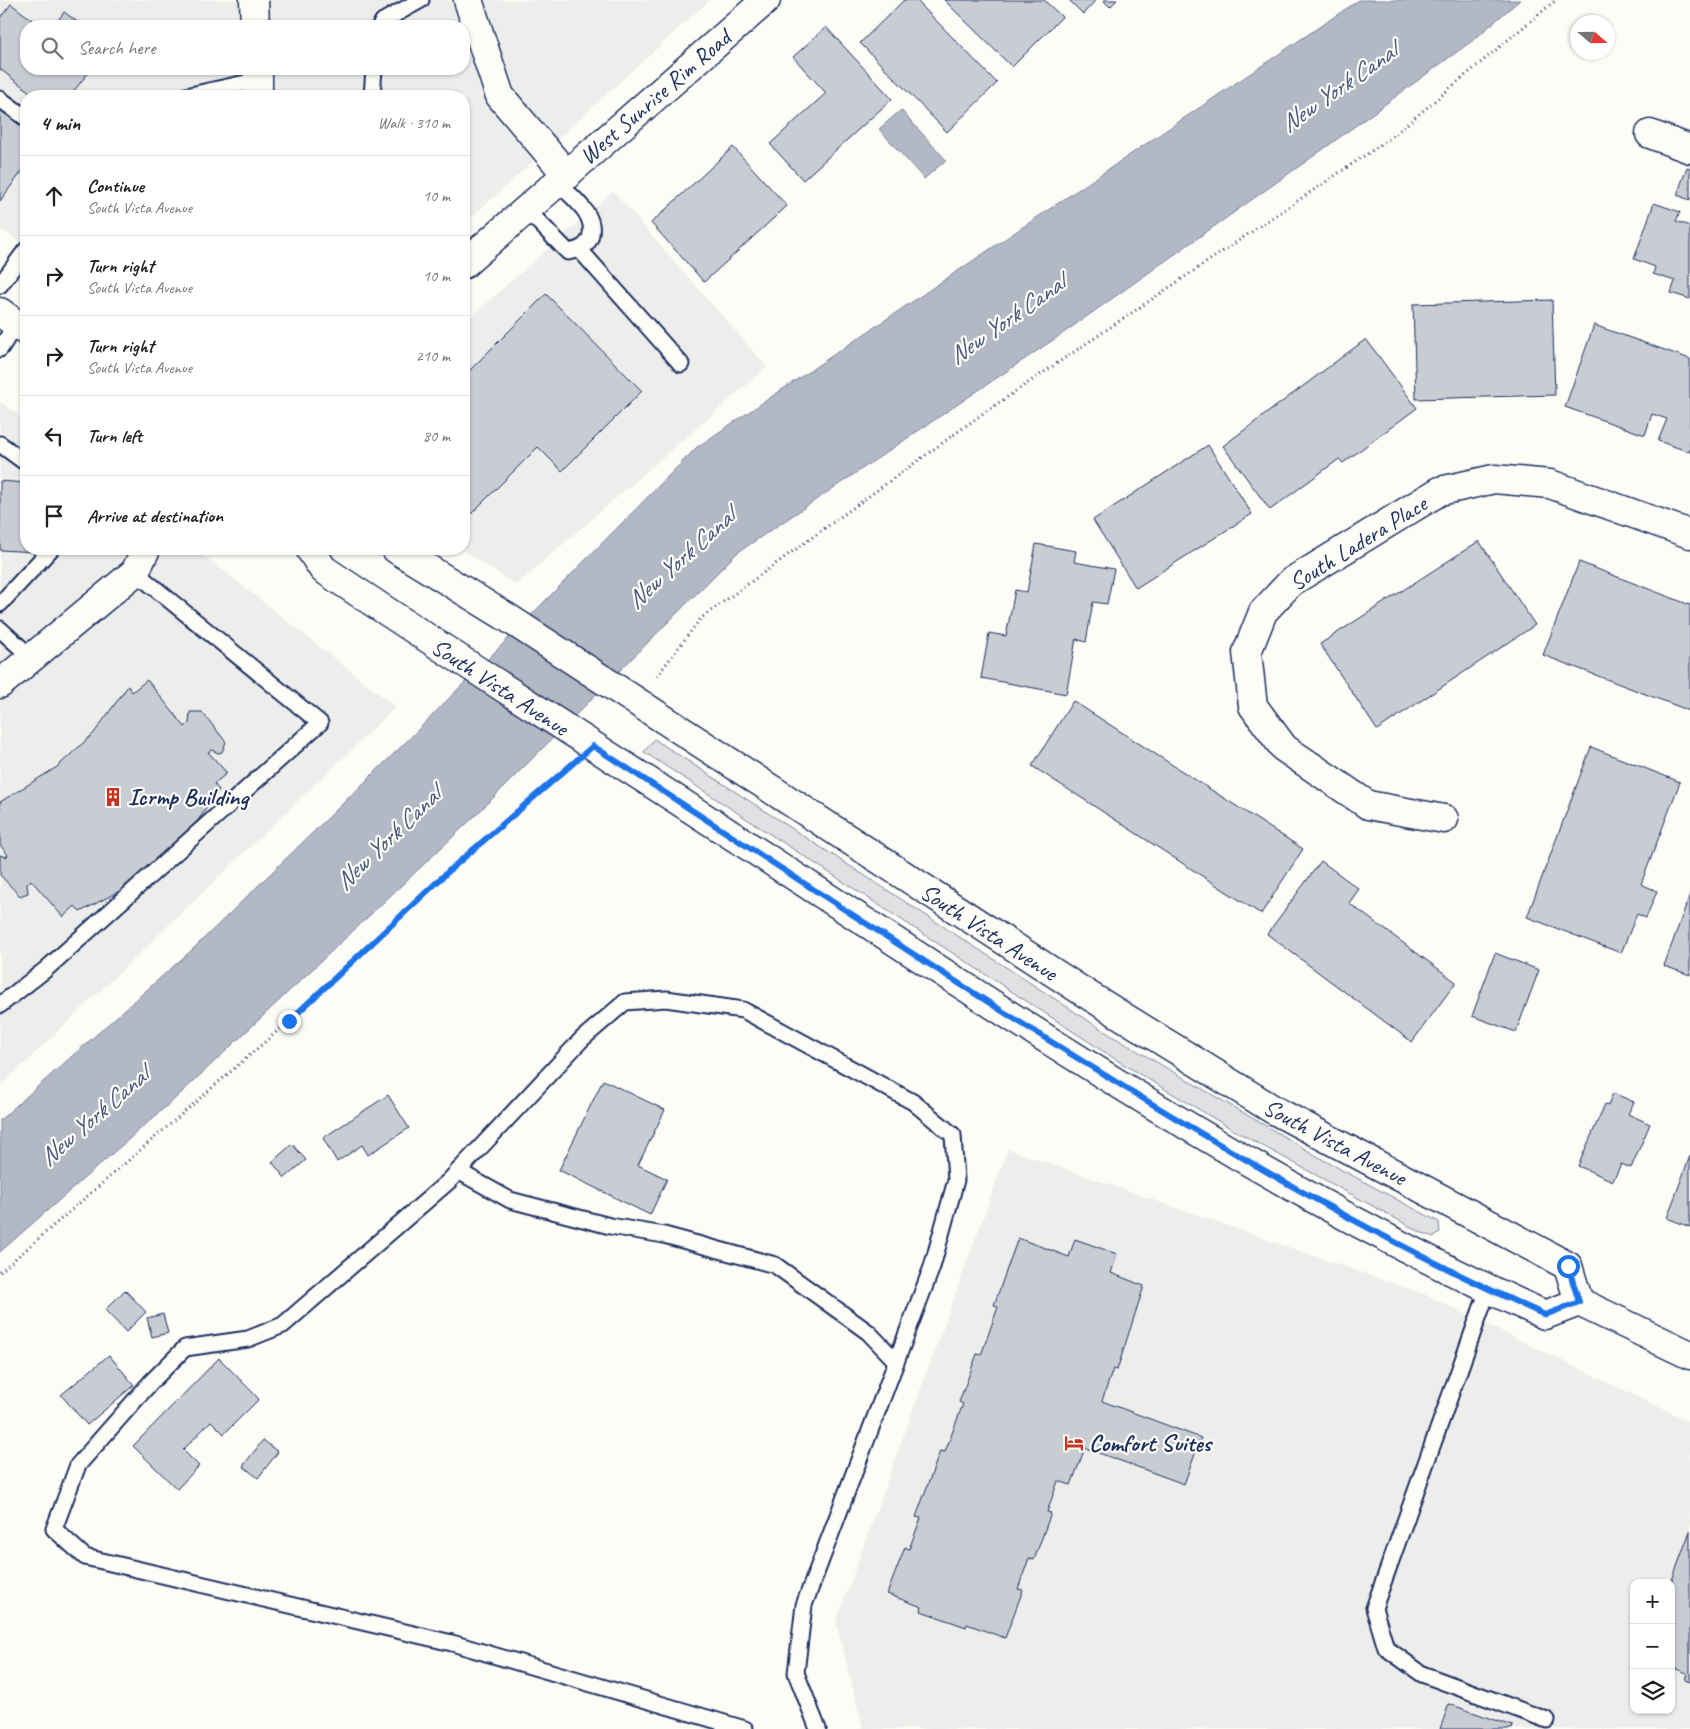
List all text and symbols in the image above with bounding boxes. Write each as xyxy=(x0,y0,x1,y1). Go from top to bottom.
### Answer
north arrow xyxy=(1570,15,1615,60)
search box xyxy=(20,20,470,75)
street label: West Sunrise Rim Road xyxy=(573,21,739,171)
water label: New York Canal xyxy=(1274,32,1409,140)
icon: search xyxy=(38,34,66,62)
text: Search here xyxy=(78,36,155,60)
text: 4 min xyxy=(40,110,80,136)
text: Walk · 310 m xyxy=(378,113,450,133)
text: Continue xyxy=(87,174,144,198)
icon: ahead xyxy=(40,182,68,210)
text: 10 m xyxy=(423,186,450,206)
text: South Vista Avenue xyxy=(87,198,192,218)
text: Turn right xyxy=(87,254,154,278)
icon: right xyxy=(40,262,68,290)
water label: New York Canal xyxy=(942,264,1077,372)
text: 10 m xyxy=(423,266,450,286)
text: South Vista Avenue xyxy=(87,278,192,298)
text: Turn right xyxy=(87,334,154,358)
icon: right xyxy=(40,342,68,370)
text: 210 m xyxy=(416,346,450,366)
text: South Vista Avenue xyxy=(87,358,192,378)
icon: left xyxy=(40,422,68,450)
text: Turn left xyxy=(87,424,142,448)
text: 80 m xyxy=(423,426,450,446)
street label: South Ladera Place xyxy=(1284,488,1434,597)
water label: New York Canal xyxy=(620,496,747,616)
icon: arrive xyxy=(40,502,68,530)
text: Arrive at destination xyxy=(87,504,223,528)
street label: South Vista Avenue xyxy=(426,632,576,744)
water label: New York Canal xyxy=(328,775,453,897)
place label: Icrmp Building xyxy=(128,782,250,812)
building icon: Icrmp Building xyxy=(102,786,124,808)
street label: South Vista Avenue xyxy=(915,877,1065,989)
route end xyxy=(278,1010,301,1033)
water label: New York Canal xyxy=(32,1055,161,1173)
street label: South Vista Avenue xyxy=(1258,1092,1413,1193)
route start xyxy=(1557,1255,1580,1278)
place label: Comfort Suites xyxy=(1089,1428,1213,1458)
hotel icon: Comfort Suites xyxy=(1063,1432,1085,1454)
map controls xyxy=(1630,1579,1675,1714)
button: + xyxy=(1630,1579,1675,1624)
button: − xyxy=(1630,1624,1675,1669)
button: layers xyxy=(1630,1669,1675,1714)

